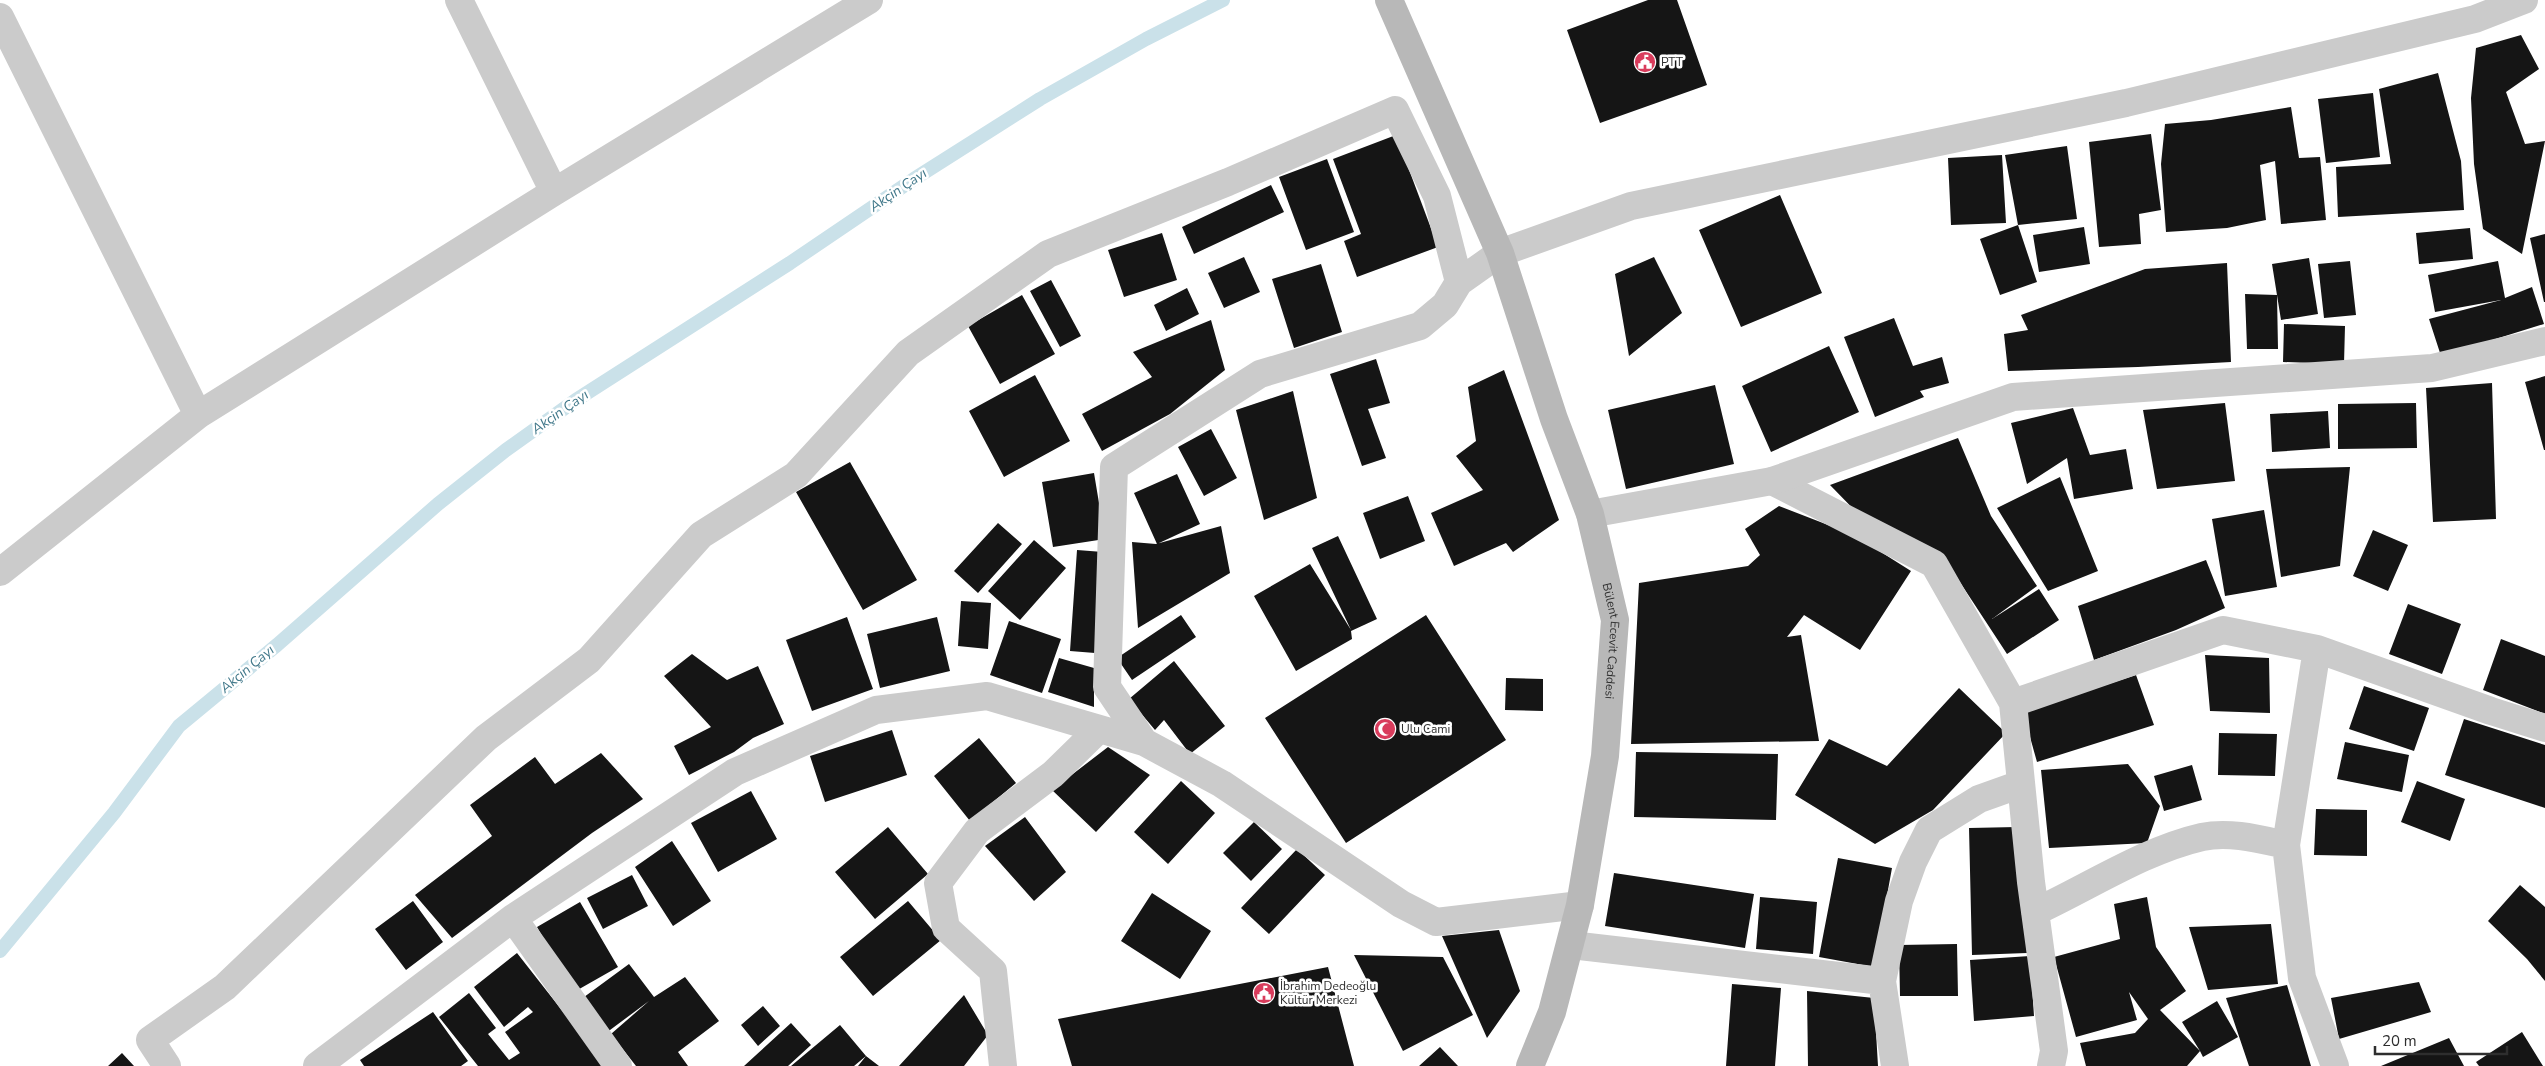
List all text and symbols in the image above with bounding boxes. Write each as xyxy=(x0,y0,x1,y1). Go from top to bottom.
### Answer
public building icon: PTT xyxy=(1633,50,1657,74)
place label: PTT xyxy=(1661,54,1684,70)
water label: Akçin Çayı xyxy=(865,164,930,217)
water label: Akçin Çayı xyxy=(527,385,592,439)
street label: Bülent Ecevit Caddesi xyxy=(1599,581,1623,700)
water label: Akçin Çayı xyxy=(215,641,278,698)
mosque icon: Ulu Cami xyxy=(1373,717,1397,741)
place label: Ulu Cami xyxy=(1401,721,1450,737)
place label: İbrahim Dedeoğlu Kültür Merkezi xyxy=(1280,978,1376,1008)
public building icon: İbrahim Dedeoğlu Kültür Merkezi xyxy=(1252,981,1276,1005)
scale bar xyxy=(2375,1024,2508,1056)
text: 20 m xyxy=(2382,1031,2417,1051)

